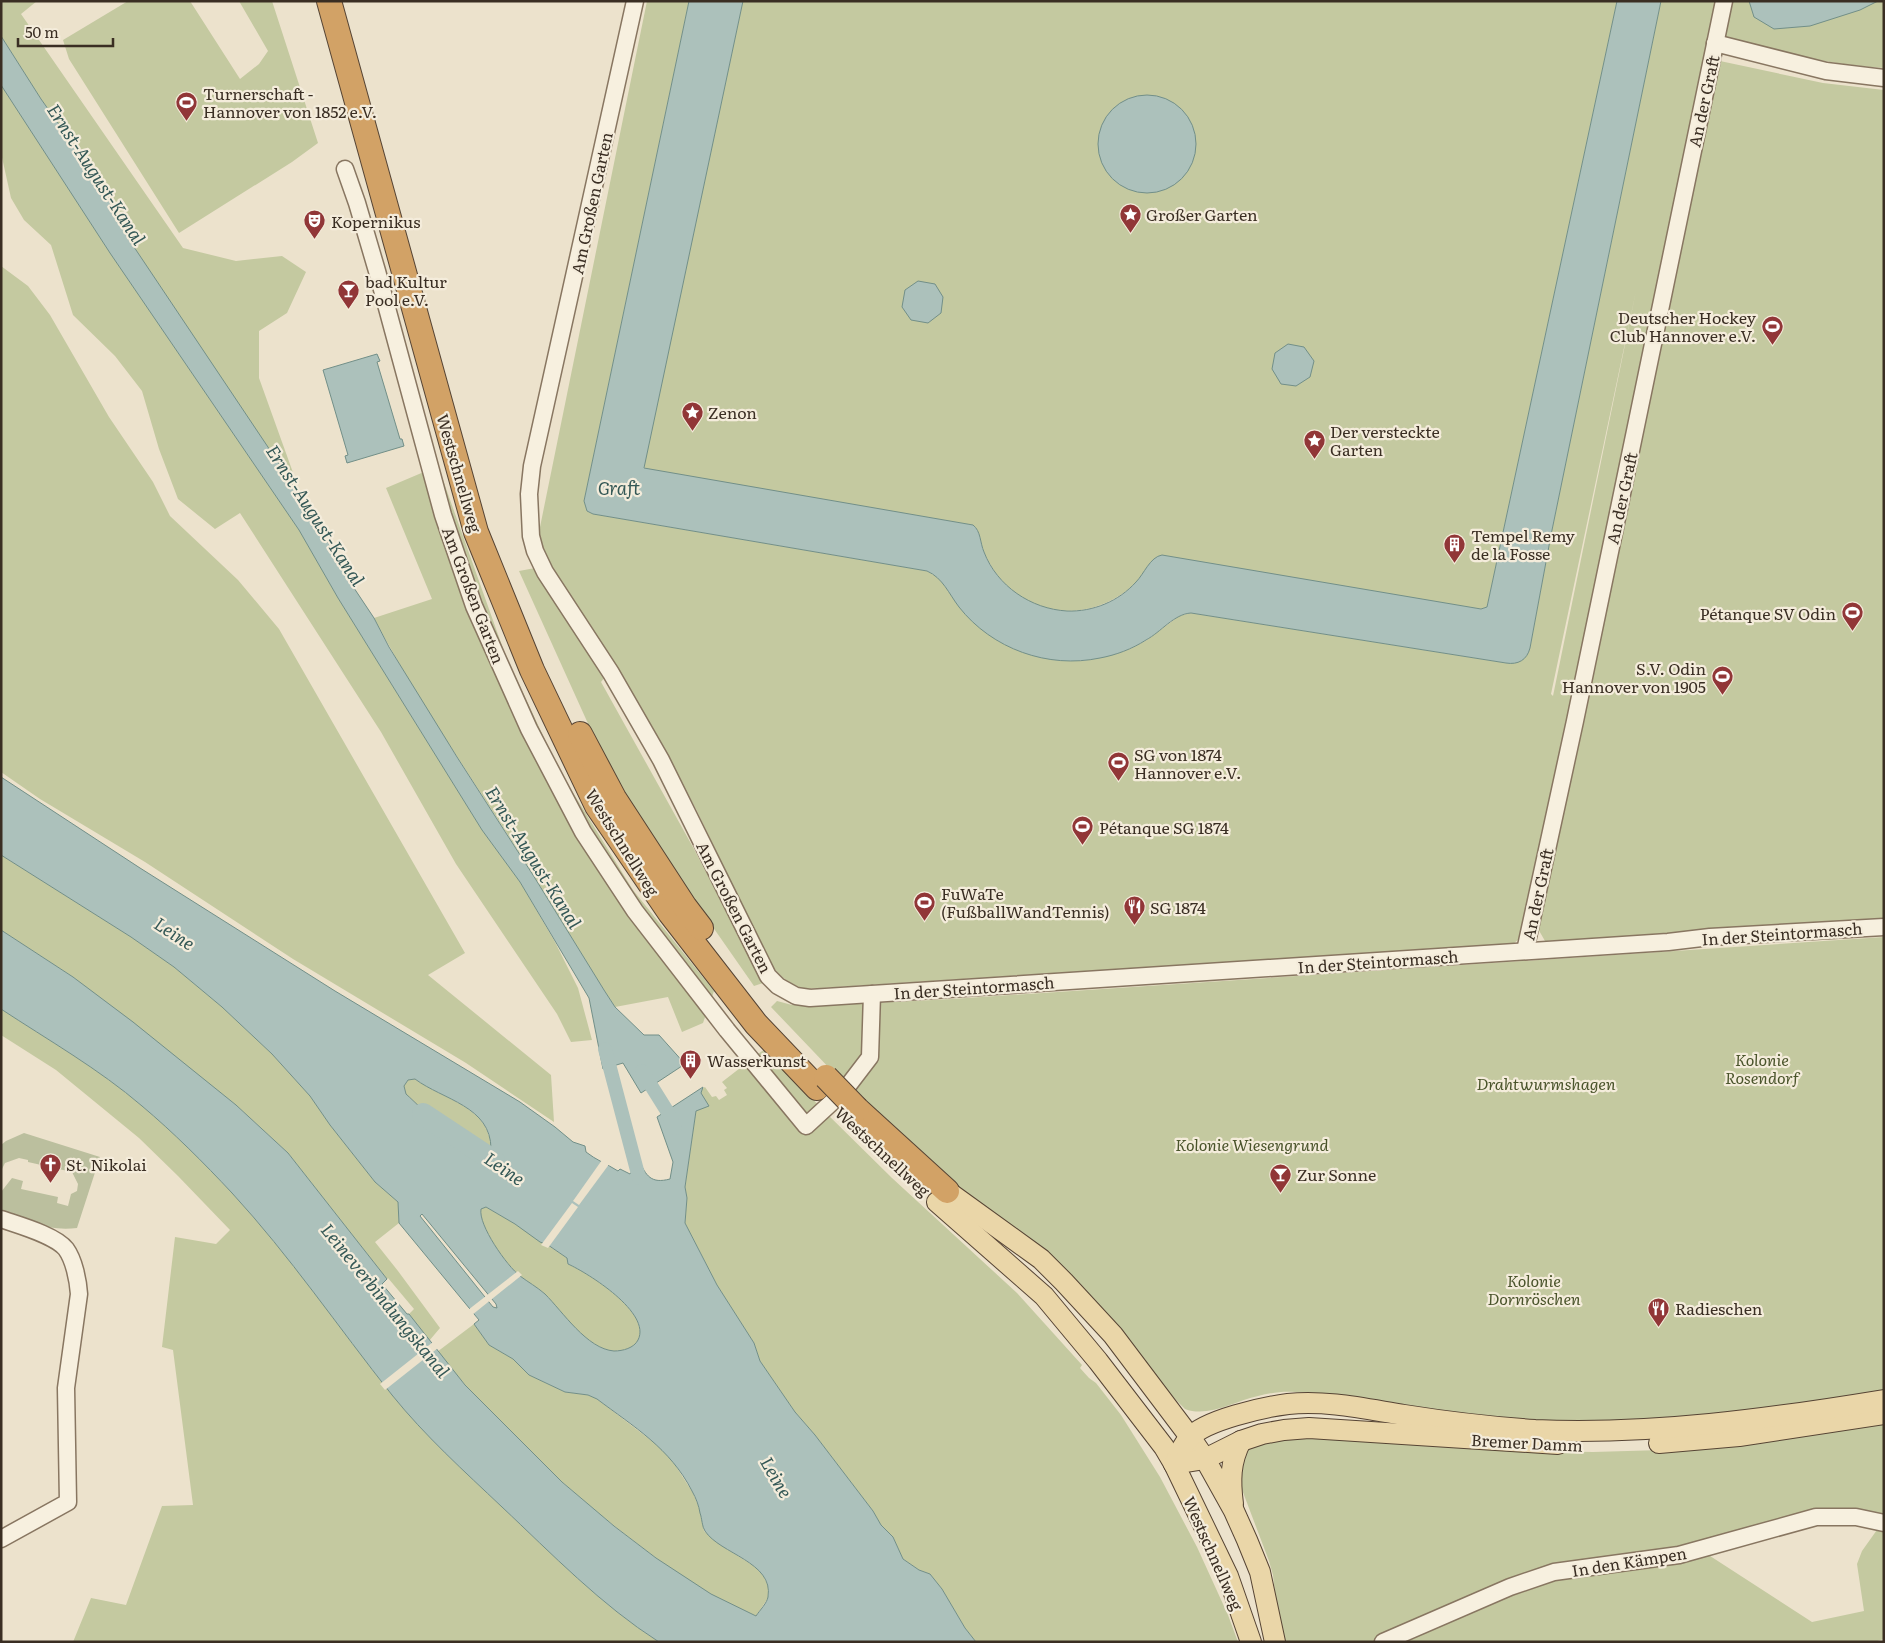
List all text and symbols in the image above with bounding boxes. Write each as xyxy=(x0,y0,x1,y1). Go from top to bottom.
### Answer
scale bar xyxy=(18,15,112,47)
text: 50 m xyxy=(25,20,59,43)
street label: An der Graft xyxy=(1682,52,1725,149)
place label: Turnerschaft - Hannover von 1852 e.V. xyxy=(203,81,377,123)
sports icon: Turnerschaft - Hannover von 1852 e.V. xyxy=(175,90,199,121)
water label: Ernst-August-Kanal xyxy=(41,98,153,251)
street label: Am Großen Garten xyxy=(564,129,618,276)
place icon: Großer Garten xyxy=(1118,202,1142,233)
place label: Großer Garten xyxy=(1146,202,1258,226)
theatre icon: Kopernikus xyxy=(303,209,327,240)
place label: Kopernikus xyxy=(331,209,420,233)
place label: bad Kultur Pool e.V. xyxy=(365,269,447,311)
bar icon: bad Kultur Pool e.V. xyxy=(337,278,361,309)
place label: Deutscher Hockey Club Hannover e.V. xyxy=(1610,305,1757,347)
sports icon: Deutscher Hockey Club Hannover e.V. xyxy=(1760,314,1784,345)
place icon: Zenon xyxy=(680,400,704,431)
place label: Zenon xyxy=(708,400,757,424)
street label: Westschnellweg xyxy=(432,411,488,535)
place label: Der versteckte Garten xyxy=(1330,419,1440,461)
place icon: Der versteckte Garten xyxy=(1302,428,1326,459)
water label: Ernst-August-Kanal xyxy=(260,439,372,592)
street label: An der Graft xyxy=(1600,449,1643,546)
water label: Graft xyxy=(598,474,640,501)
street label: Am Großen Garten xyxy=(437,523,511,667)
place label: Tempel Remy de la Fosse xyxy=(1471,523,1576,565)
building icon: Tempel Remy de la Fosse xyxy=(1443,532,1467,563)
place label: Pétanque SV Odin xyxy=(1700,601,1836,625)
sports icon: Pétanque SV Odin xyxy=(1840,601,1864,632)
place label: S.V. Odin Hannover von 1905 xyxy=(1562,656,1706,698)
sports icon: S.V. Odin Hannover von 1905 xyxy=(1710,665,1734,696)
place label: SG von 1874 Hannover e.V. xyxy=(1134,742,1241,784)
sports icon: SG von 1874 Hannover e.V. xyxy=(1106,751,1130,782)
water label: Ernst-August-Kanal xyxy=(479,781,589,934)
street label: Westschnellweg xyxy=(580,784,666,900)
sports icon: Pétanque SG 1874 xyxy=(1071,815,1095,846)
place label: Pétanque SG 1874 xyxy=(1099,815,1229,839)
street label: Am Großen Garten xyxy=(691,837,779,977)
street label: An der Graft xyxy=(1516,845,1559,942)
place label: FuWaTe (FußballWandTennis) xyxy=(941,881,1110,923)
sports icon: FuWaTe (FußballWandTennis) xyxy=(913,890,937,921)
restaurant icon: SG 1874 xyxy=(1122,895,1146,926)
place label: SG 1874 xyxy=(1150,895,1206,919)
water label: Leine xyxy=(149,910,201,956)
street label: In der Steintormasch xyxy=(1701,915,1864,951)
street label: In der Steintormasch xyxy=(1297,943,1460,979)
street label: In der Steintormasch xyxy=(893,969,1056,1005)
park label: Kolonie Rosendorf xyxy=(1725,1047,1801,1089)
building icon: Wasserkunst xyxy=(679,1048,703,1079)
place label: Wasserkunst xyxy=(707,1048,807,1072)
park label: Drahtwurmshagen xyxy=(1477,1071,1616,1095)
street label: Westschnellweg xyxy=(830,1100,936,1202)
park label: Kolonie Wiesengrund xyxy=(1175,1132,1330,1156)
water label: Leine xyxy=(479,1145,531,1191)
church icon: St. Nikolai xyxy=(38,1152,62,1183)
place label: St. Nikolai xyxy=(66,1152,147,1176)
bar icon: Zur Sonne xyxy=(1269,1162,1293,1193)
place label: Zur Sonne xyxy=(1297,1162,1376,1186)
water label: Leineverbindungskanal xyxy=(315,1217,457,1384)
park label: Kolonie Dornröschen xyxy=(1487,1268,1581,1310)
restaurant icon: Radieschen xyxy=(1647,1296,1671,1327)
place label: Radieschen xyxy=(1675,1296,1763,1320)
street label: Bremer Damm xyxy=(1470,1427,1584,1457)
water label: Leine xyxy=(754,1451,800,1503)
street label: Westschnellweg xyxy=(1178,1492,1250,1614)
street label: In den Kämpen xyxy=(1570,1540,1689,1582)

